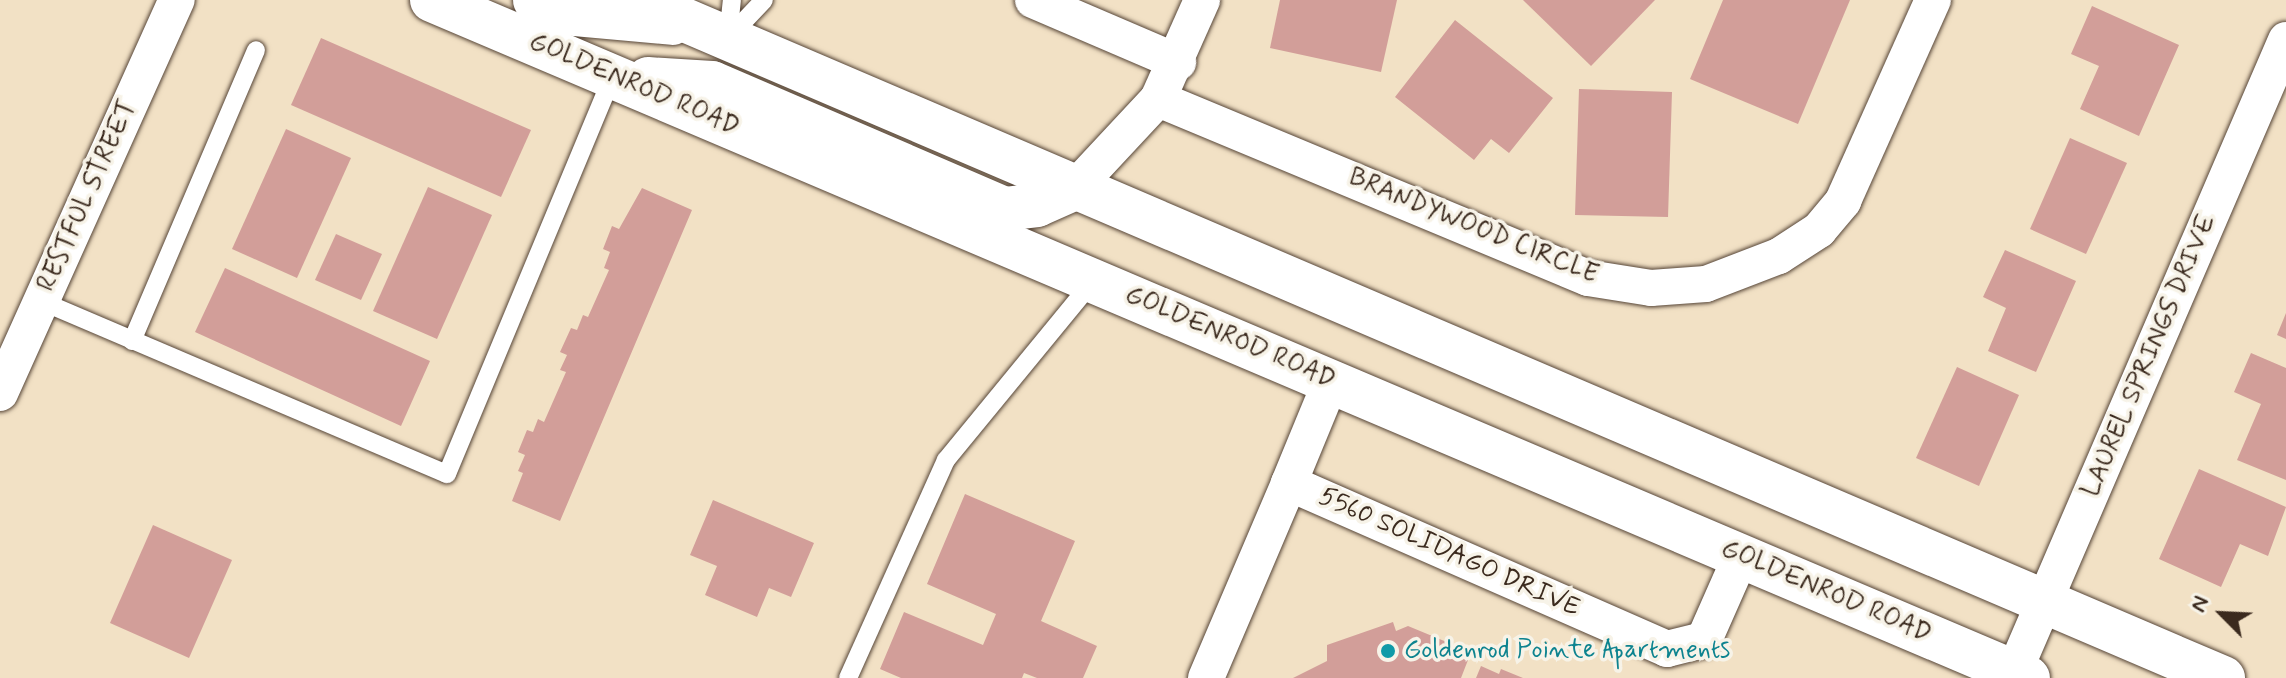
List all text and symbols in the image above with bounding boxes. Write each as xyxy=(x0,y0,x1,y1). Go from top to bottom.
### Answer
street label: GOLDENROD ROAD xyxy=(524,27,744,143)
street label: RESTFUL STREET xyxy=(31,94,145,298)
street label: BRANDYWOOD CIRCLE xyxy=(1339,161,1607,293)
street label: LAUREL SPRINGS DRIVE xyxy=(2076,210,2224,502)
street label: GOLDENROD ROAD xyxy=(1120,280,1340,396)
street label: 5560 SOLIDAGO DRIVE xyxy=(1312,481,1586,625)
street label: GOLDENROD ROAD xyxy=(1716,534,1936,650)
north arrow xyxy=(2182,574,2262,654)
text: N xyxy=(2184,592,2216,617)
place label: Goldenrod Pointe Apartments xyxy=(1404,635,1719,667)
marker: Goldenrod Pointe Apartments xyxy=(1379,642,1397,660)

